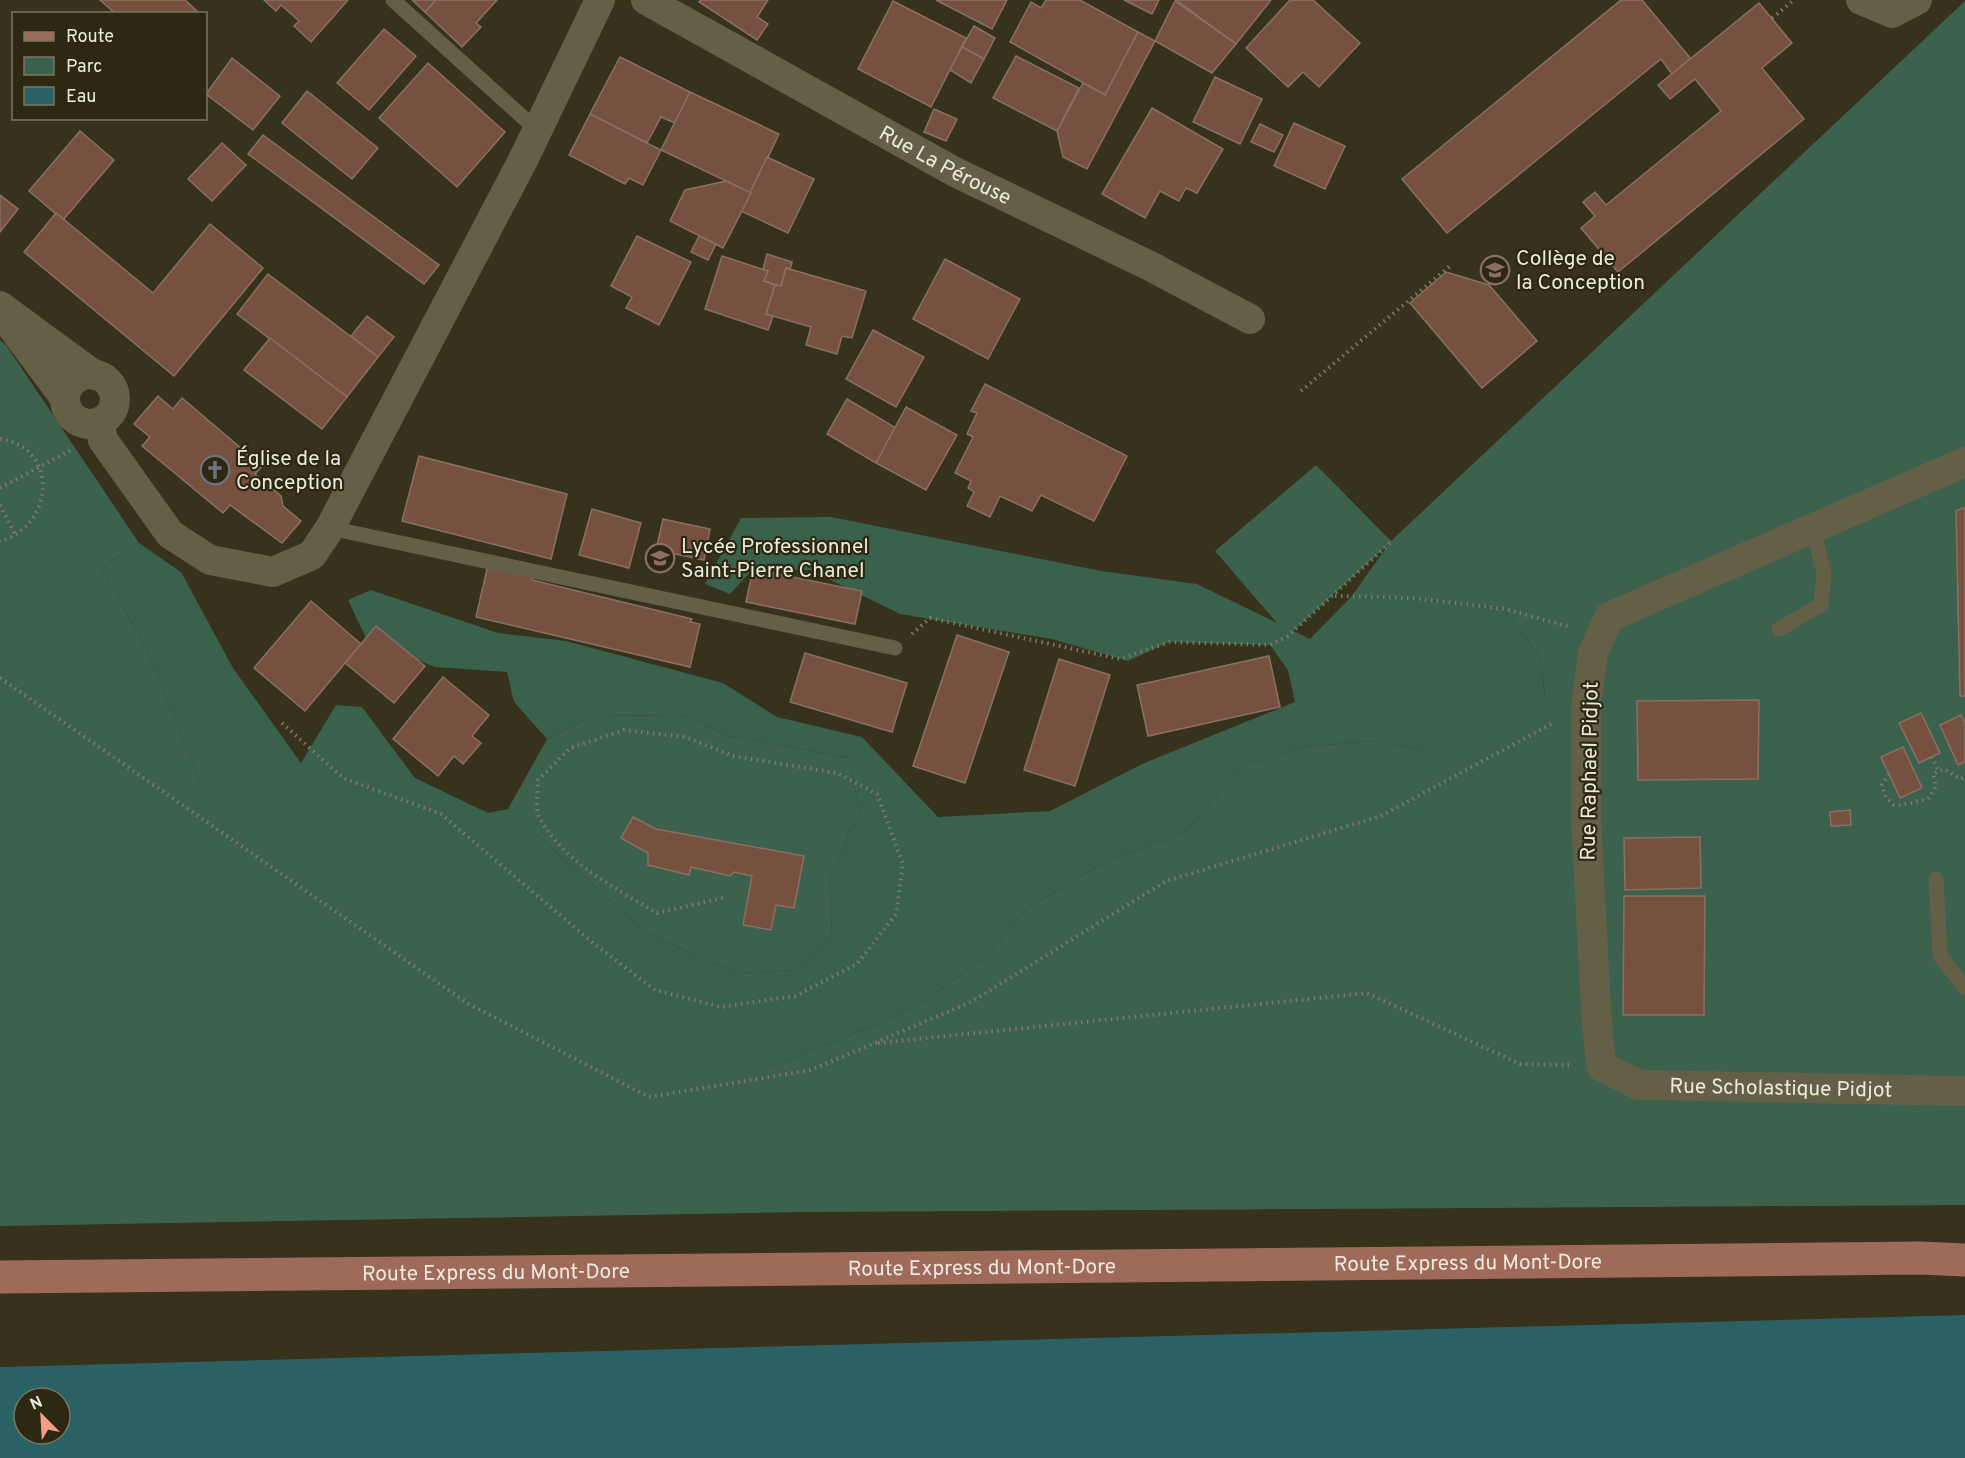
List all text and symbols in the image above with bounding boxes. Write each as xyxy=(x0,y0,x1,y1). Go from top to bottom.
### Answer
legend xyxy=(12,12,207,120)
text: Route xyxy=(66,26,114,49)
text: Parc xyxy=(66,56,102,79)
text: Eau xyxy=(66,86,96,109)
street label: Rue La Pérouse xyxy=(874,120,1016,212)
place label: Collège de la Conception xyxy=(1516,246,1645,297)
school or university icon: Collège de la Conception xyxy=(1479,254,1511,286)
place label: Église de la Conception xyxy=(236,445,344,497)
church icon: Église de la Conception xyxy=(199,454,231,486)
place label: Lycée Professionnel Saint-Pierre Chanel xyxy=(681,534,869,585)
school or university icon: Lycée Professionnel Saint-Pierre Chanel xyxy=(644,542,676,574)
street label: Rue Raphael Pidjot xyxy=(1575,681,1606,861)
street label: Rue Scholastique Pidjot xyxy=(1669,1074,1893,1105)
street label: Route Express du Mont-Dore xyxy=(1334,1249,1602,1279)
street label: Route Express du Mont-Dore xyxy=(848,1254,1116,1284)
street label: Route Express du Mont-Dore xyxy=(362,1259,630,1288)
north arrow xyxy=(12,1386,72,1446)
text: N xyxy=(27,1393,46,1416)

